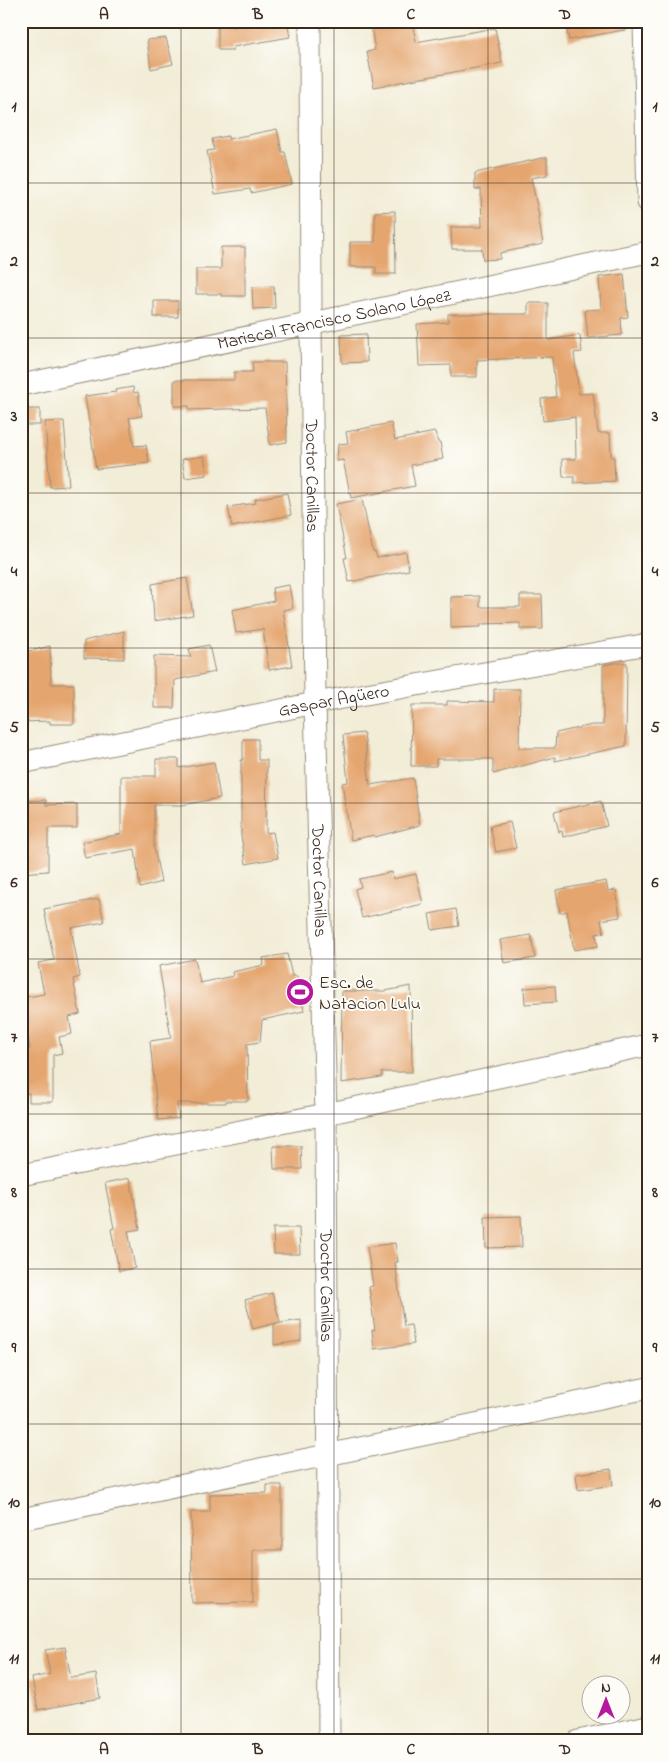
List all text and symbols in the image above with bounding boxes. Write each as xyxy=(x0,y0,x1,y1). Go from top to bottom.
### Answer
text: A xyxy=(99,3,109,27)
text: B xyxy=(252,3,264,27)
text: C xyxy=(407,3,416,27)
text: D xyxy=(558,3,571,27)
text: 1 xyxy=(11,95,17,119)
text: 1 xyxy=(652,95,658,119)
text: 2 xyxy=(9,250,18,274)
text: 2 xyxy=(650,250,659,274)
street label: Mariscal Francisco Solano López xyxy=(215,283,454,358)
text: 3 xyxy=(10,405,18,429)
text: 3 xyxy=(651,405,659,429)
street label: Doctor Canillas xyxy=(297,418,324,533)
text: 4 xyxy=(10,560,18,584)
text: 4 xyxy=(651,560,659,584)
street label: Gaspar Agüero xyxy=(276,679,392,725)
text: 5 xyxy=(9,716,19,740)
text: 5 xyxy=(650,716,660,740)
street label: Doctor Canillas xyxy=(303,823,332,938)
text: 6 xyxy=(9,871,18,895)
text: 6 xyxy=(650,871,659,895)
place label: Esc. de Natacion Lulu xyxy=(319,971,421,1018)
sports icon: Esc. de Natacion Lulu xyxy=(285,977,315,1007)
text: 7 xyxy=(11,1026,18,1050)
text: 7 xyxy=(652,1026,659,1050)
text: 8 xyxy=(10,1181,17,1205)
text: 8 xyxy=(651,1181,658,1205)
street label: Doctor Canillas xyxy=(312,1228,338,1342)
text: 9 xyxy=(11,1336,17,1360)
text: 9 xyxy=(652,1336,658,1360)
text: 10 xyxy=(8,1491,20,1515)
text: 10 xyxy=(649,1491,661,1515)
text: 11 xyxy=(9,1647,20,1671)
text: 11 xyxy=(650,1647,661,1671)
north arrow xyxy=(582,1674,632,1724)
text: N xyxy=(601,1678,611,1699)
text: A xyxy=(99,1738,109,1762)
text: B xyxy=(252,1738,264,1762)
text: C xyxy=(407,1738,416,1762)
text: D xyxy=(558,1738,571,1762)

